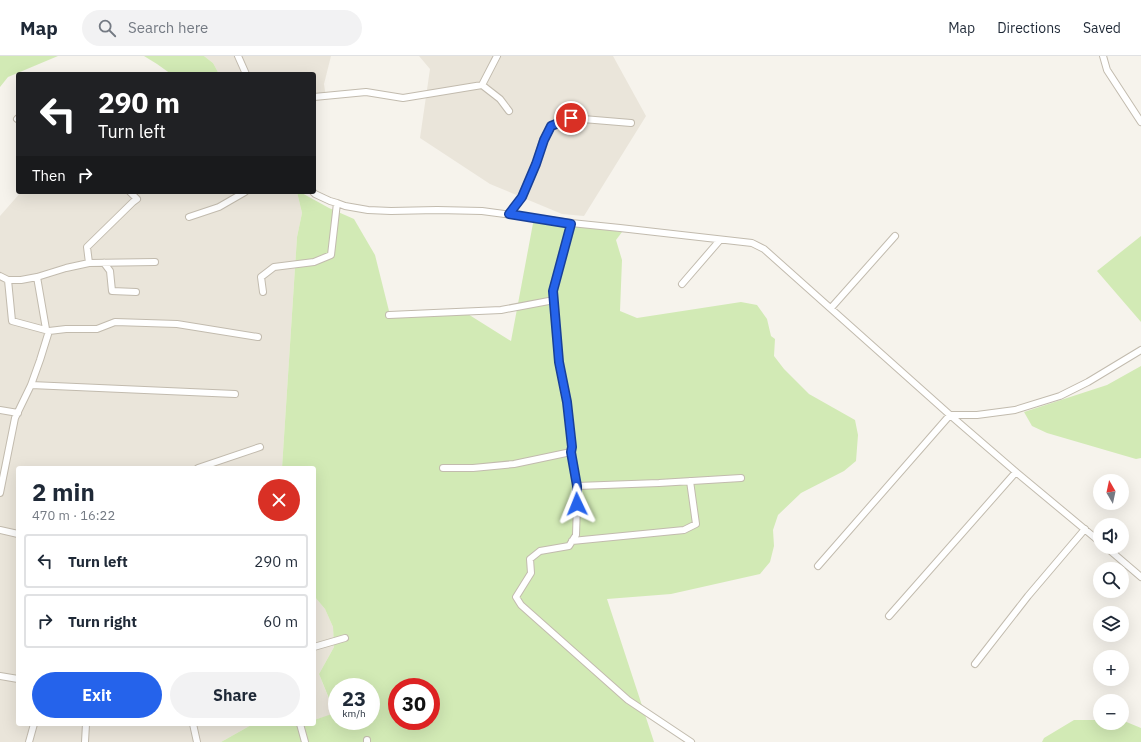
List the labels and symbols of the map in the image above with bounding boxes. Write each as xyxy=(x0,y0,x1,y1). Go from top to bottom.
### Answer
pin xyxy=(554,101,588,135)
north arrow xyxy=(1093,474,1129,510)
position arrow xyxy=(556,483,598,525)
speed limit sign: 30 xyxy=(388,678,440,730)

